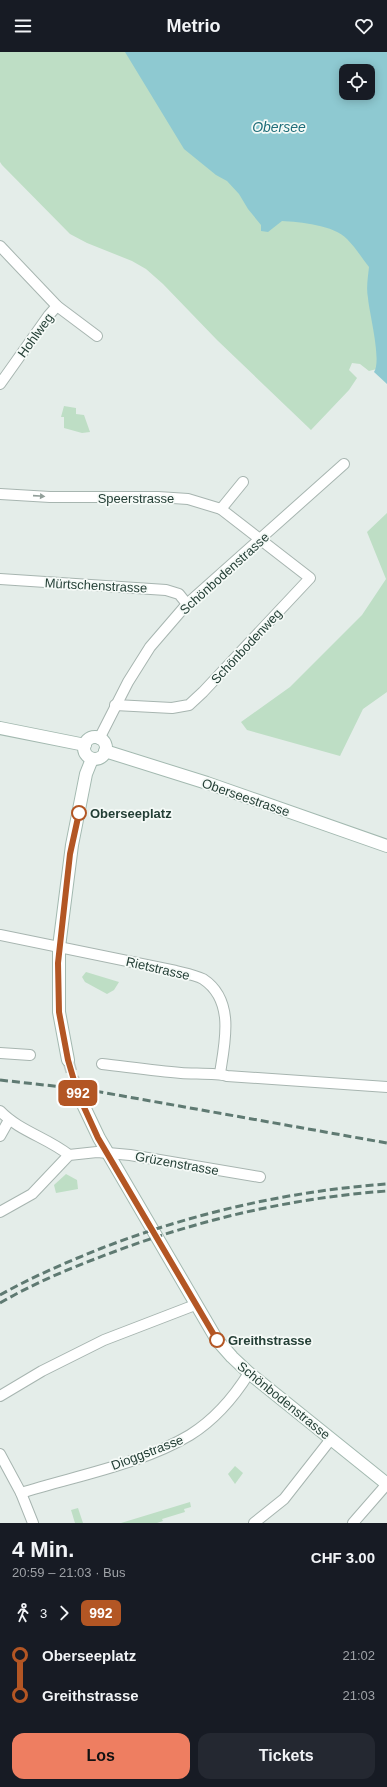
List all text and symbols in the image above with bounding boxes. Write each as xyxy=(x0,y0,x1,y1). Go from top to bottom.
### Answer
icon: menu xyxy=(12,15,34,37)
icon: heart xyxy=(353,15,375,37)
text: Metrio xyxy=(167,16,221,36)
map controls xyxy=(339,64,375,100)
button: locate xyxy=(339,64,375,100)
water label: Obersee xyxy=(252,119,306,135)
street label: Hohlweg xyxy=(14,310,56,360)
street label: Speerstrasse xyxy=(98,491,174,506)
one-way arrow xyxy=(33,493,45,500)
street label: Schönbodenstrasse xyxy=(177,529,272,617)
street label: Mürtschenstrasse xyxy=(44,575,148,596)
street label: Schönbodenweg xyxy=(208,606,285,687)
street label: Oberseestrasse xyxy=(200,775,292,820)
marker: Oberseeplatz xyxy=(71,805,87,821)
place label: Oberseeplatz xyxy=(90,806,172,821)
street label: Rietstrasse xyxy=(125,954,191,983)
line badge: 992 xyxy=(55,1080,101,1106)
text: 992 xyxy=(66,1085,90,1101)
street label: Grüzenstrasse xyxy=(134,1149,220,1178)
marker: Greithstrasse xyxy=(209,1332,225,1348)
place label: Greithstrasse xyxy=(228,1333,312,1348)
street label: Schönbodenstrasse xyxy=(234,1358,333,1442)
street label: Dioggstrasse xyxy=(109,1432,185,1473)
text: 4 Min. xyxy=(12,1537,74,1562)
text: CHF 3.00 xyxy=(311,1549,375,1566)
text: 20:59 – 21:03 · Bus xyxy=(12,1565,125,1580)
icon: walk xyxy=(12,1602,34,1624)
icon: forward xyxy=(53,1602,75,1624)
text: 992 xyxy=(89,1605,113,1621)
text: 3 xyxy=(40,1606,47,1621)
text: Oberseeplatz xyxy=(42,1647,136,1664)
text: 21:02 xyxy=(342,1648,375,1663)
text: Greithstrasse xyxy=(42,1687,139,1704)
text: 21:03 xyxy=(342,1688,375,1703)
button: Los xyxy=(12,1733,190,1779)
button: Tickets xyxy=(198,1733,375,1779)

